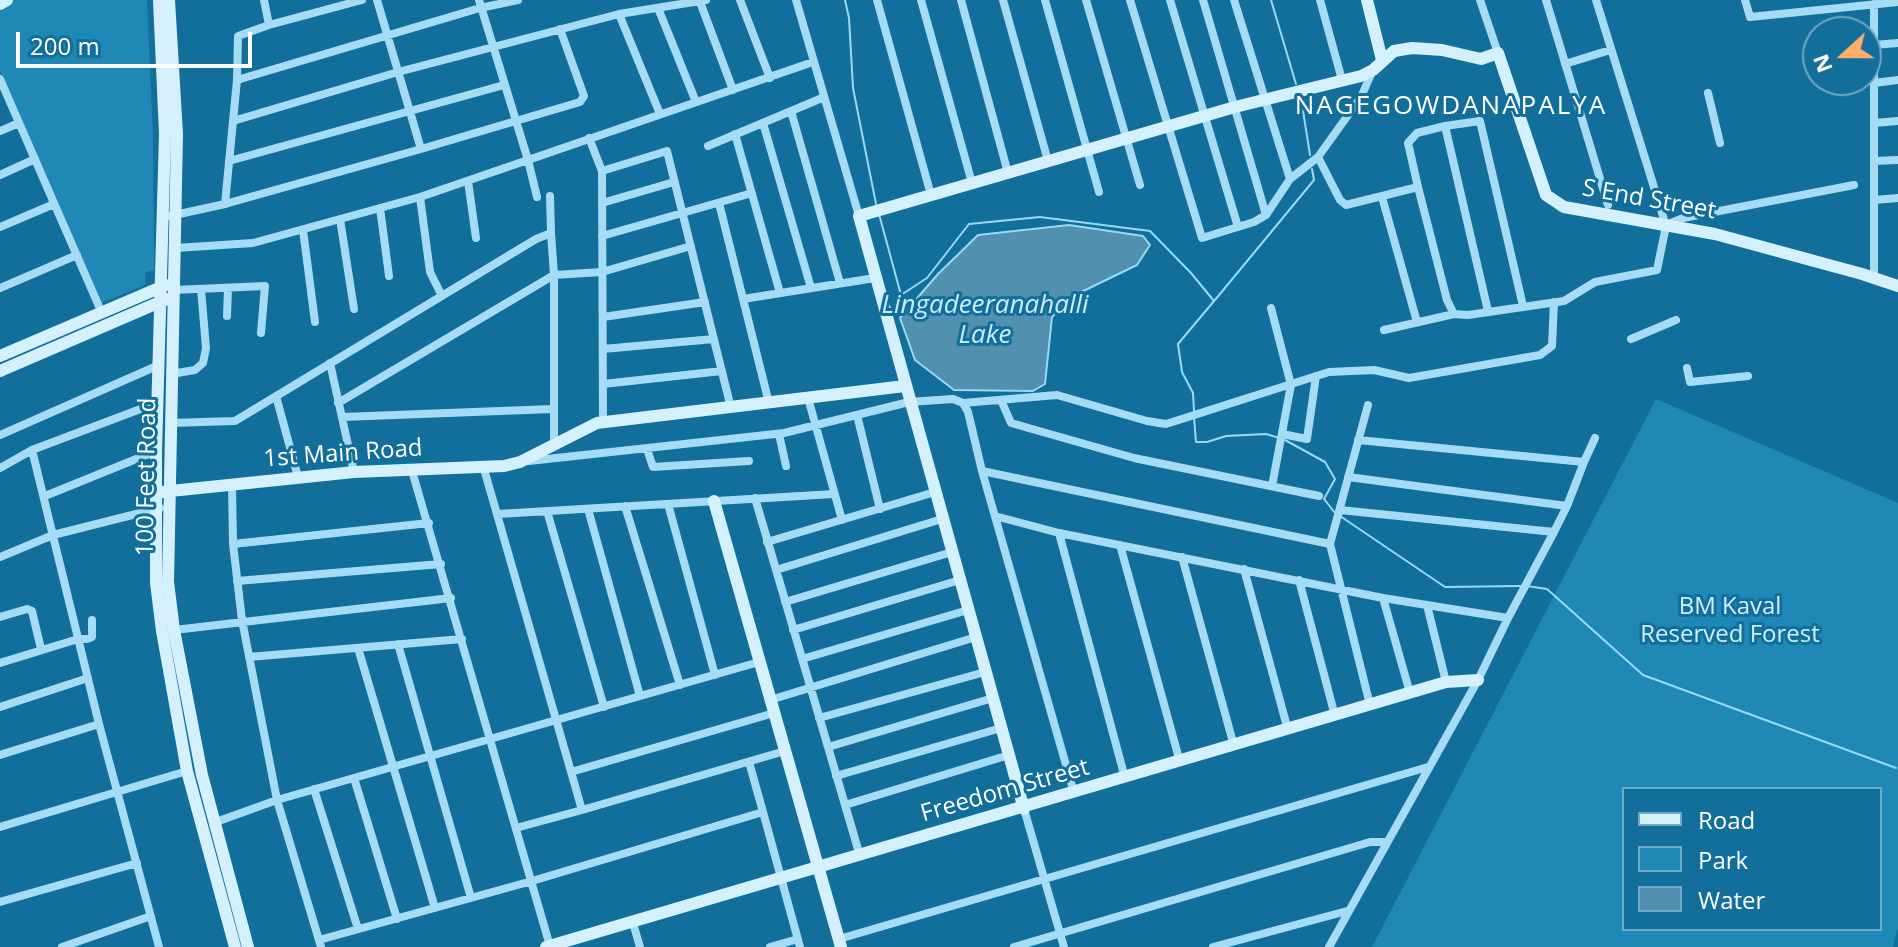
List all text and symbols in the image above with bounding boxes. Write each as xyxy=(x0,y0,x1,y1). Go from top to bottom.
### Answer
scale bar xyxy=(20,16,256,66)
north arrow xyxy=(1802,16,1882,96)
text: 200 m xyxy=(30,29,100,62)
text: N xyxy=(1804,50,1839,78)
district label: NAGEGOWDANAPALYA xyxy=(1295,91,1607,123)
street label: S End Street xyxy=(1580,174,1718,226)
water label: Lingadeeranahalli Lake xyxy=(881,290,1089,352)
street label: 100 Feet Road xyxy=(131,397,163,557)
street label: 1st Main Road xyxy=(263,434,423,474)
park label: BM Kaval Reserved Forest xyxy=(1640,593,1820,649)
street label: Freedom Street xyxy=(918,753,1092,829)
legend xyxy=(1622,787,1882,931)
text: Road xyxy=(1698,803,1755,836)
text: Park xyxy=(1698,843,1748,876)
text: Water xyxy=(1698,883,1765,916)

